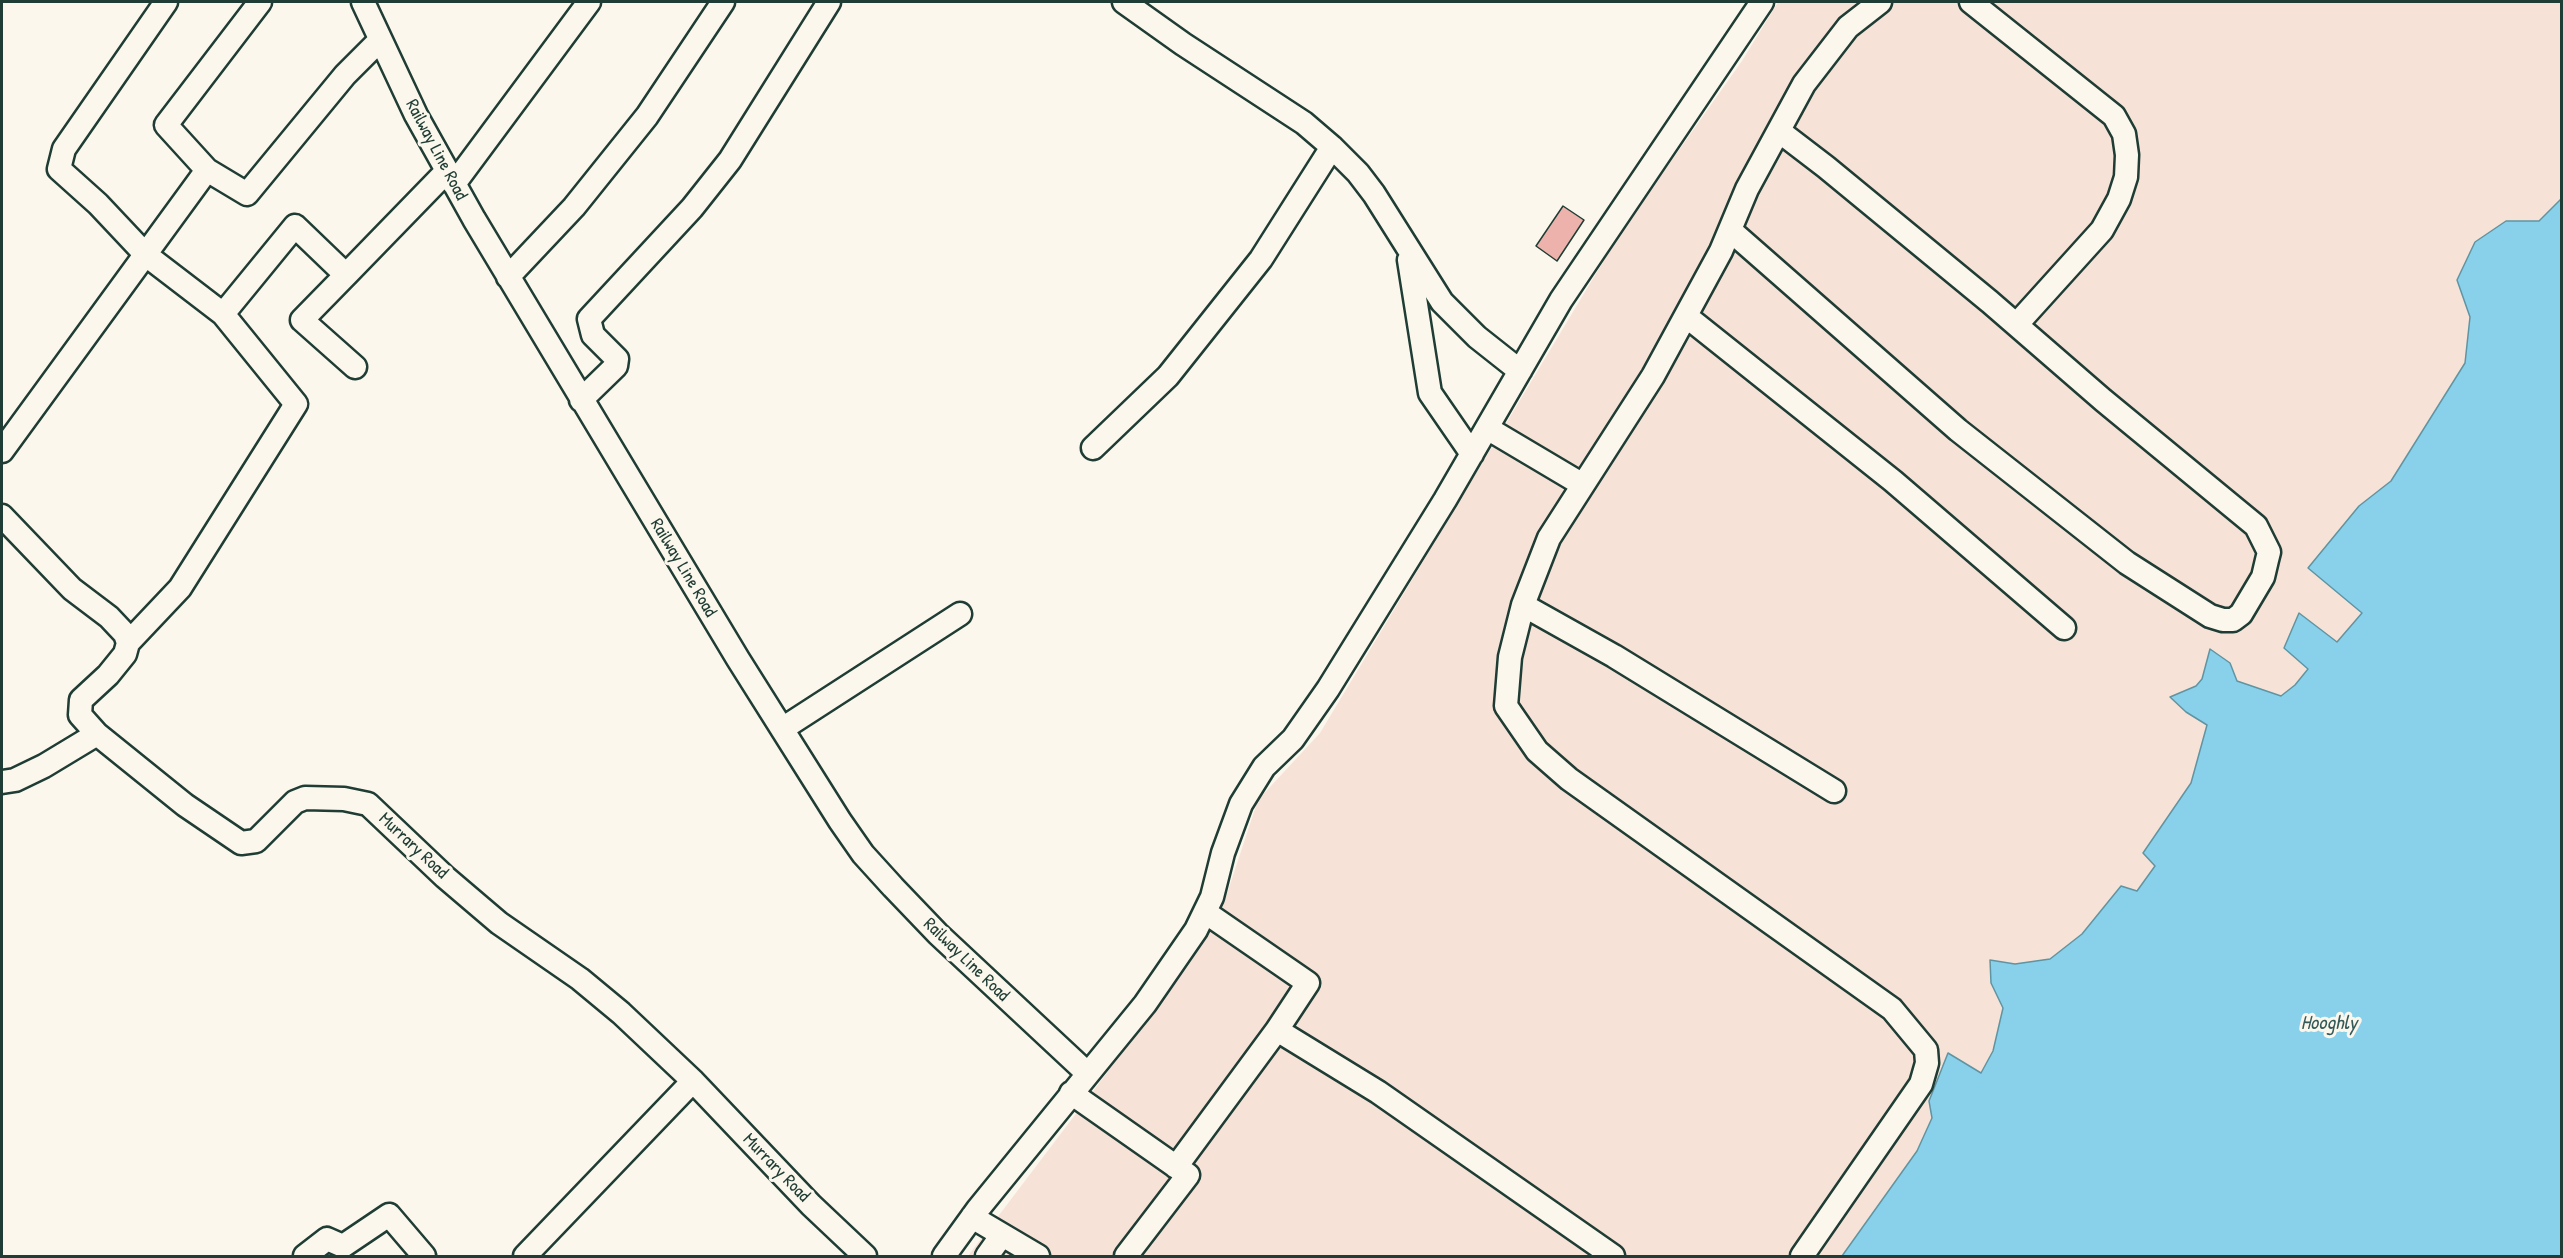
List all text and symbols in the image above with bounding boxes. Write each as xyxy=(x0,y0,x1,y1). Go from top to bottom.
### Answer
street label: Railway Line Road xyxy=(400,96,472,204)
street label: Railway Line Road xyxy=(645,515,721,621)
street label: Murrary Road xyxy=(374,808,452,884)
street label: Railway Line Road xyxy=(919,914,1013,1006)
water label: Hooghly xyxy=(2301,1012,2357,1036)
street label: Murrary Road xyxy=(738,1129,814,1207)

